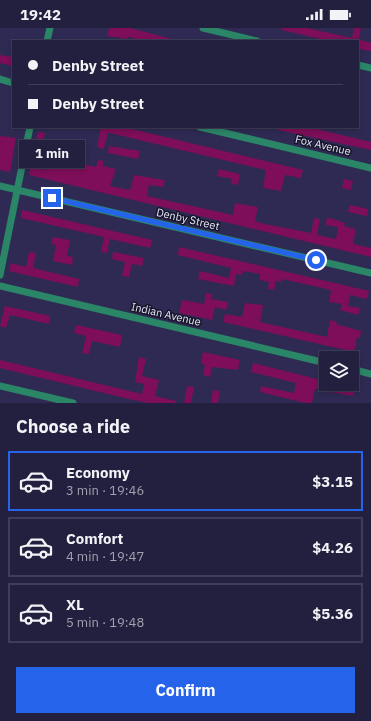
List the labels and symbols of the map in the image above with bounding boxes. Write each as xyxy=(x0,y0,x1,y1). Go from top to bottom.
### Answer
street label: Fox Avenue xyxy=(294,132,352,158)
callout: 1 min xyxy=(19,140,85,168)
route end xyxy=(43,189,61,207)
street label: Denby Street xyxy=(155,205,221,233)
route start xyxy=(307,251,325,269)
street label: Indian Avenue xyxy=(130,299,202,329)

